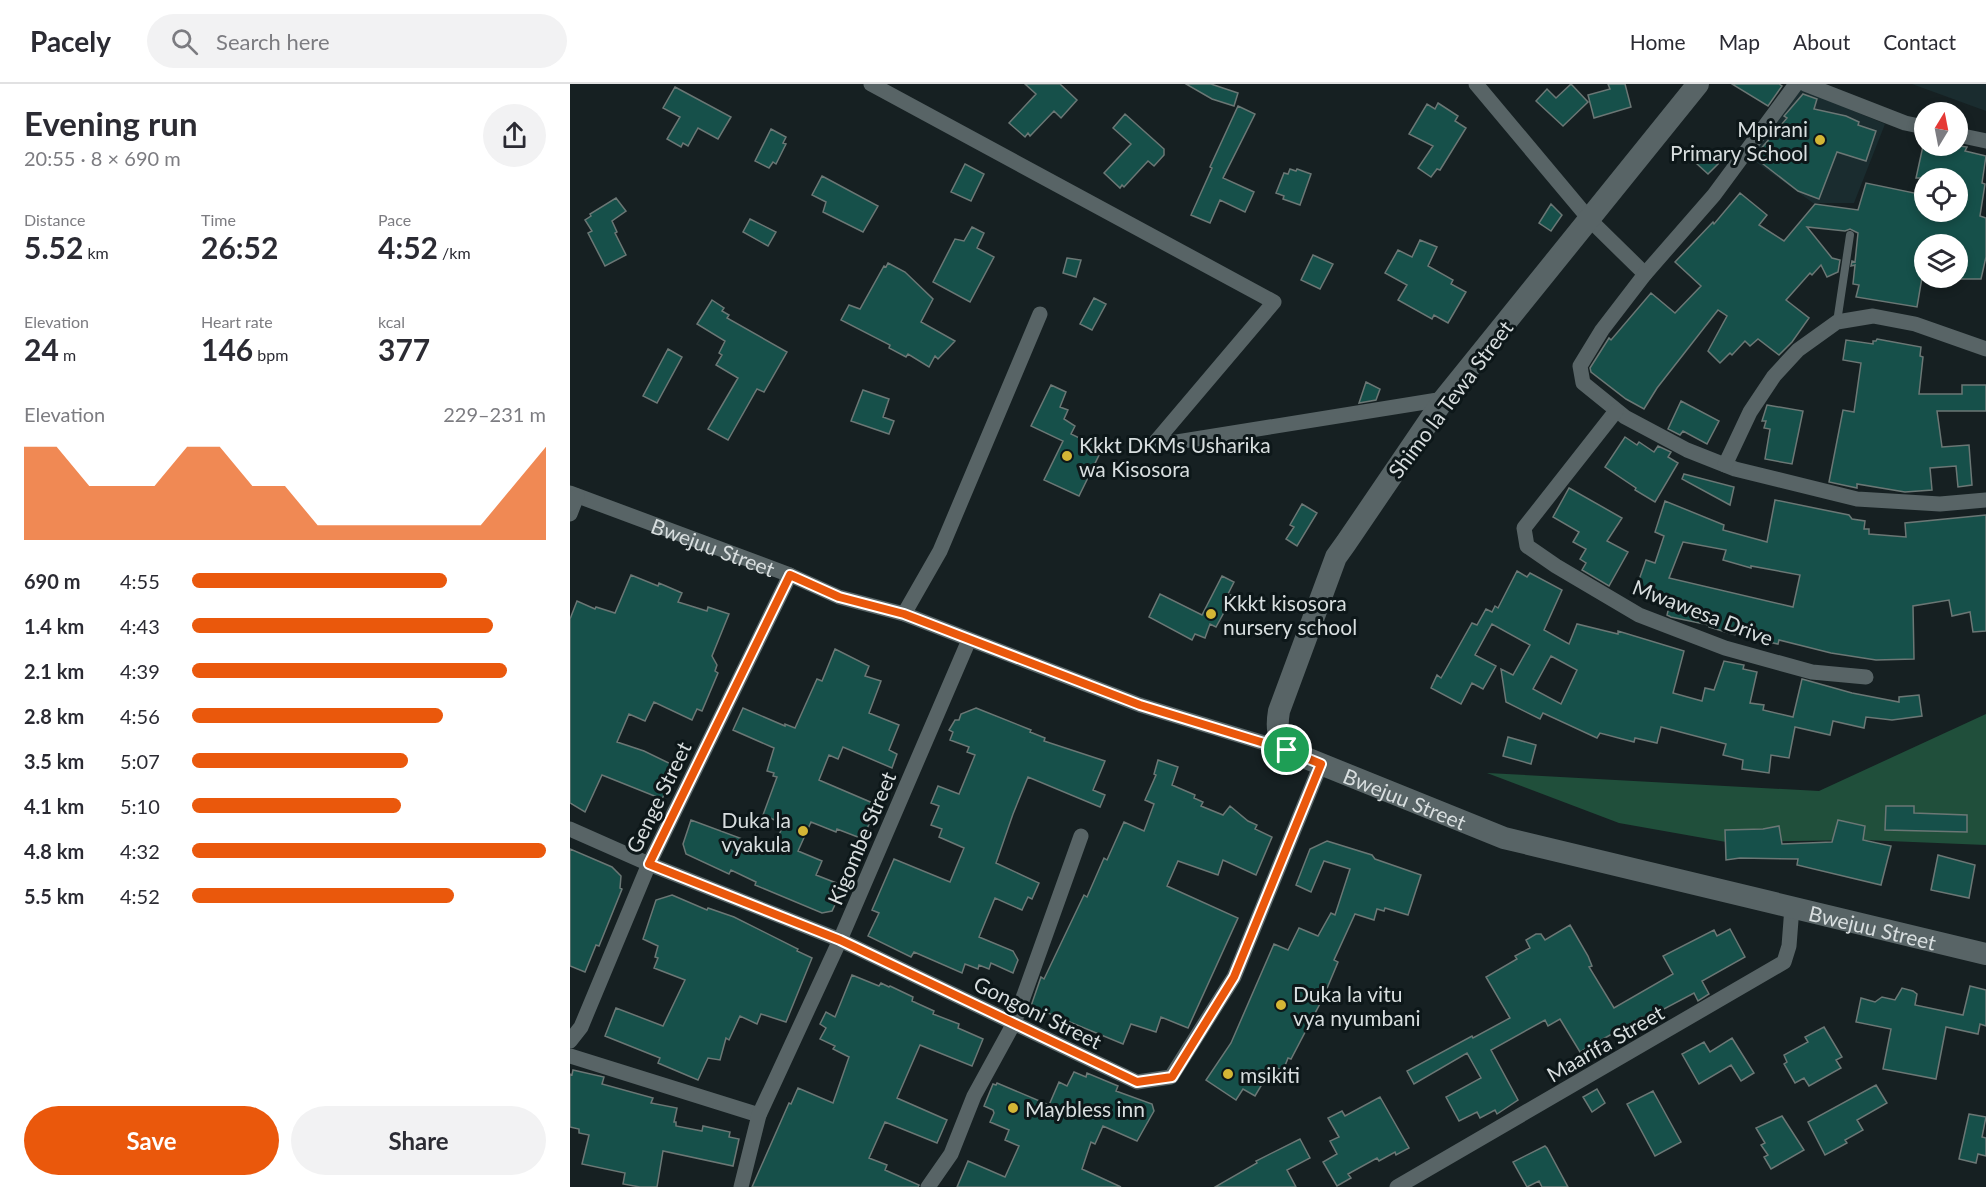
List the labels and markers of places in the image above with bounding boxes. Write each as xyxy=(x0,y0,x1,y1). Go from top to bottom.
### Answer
place label: Mpirani Primary School xyxy=(1670,116,1808,165)
marker: Mpirani Primary School xyxy=(1813,133,1827,147)
place label: Kkkt DKMs Usharika wa Kisosora xyxy=(1079,432,1271,481)
marker: Kkkt DKMs Usharika wa Kisosora xyxy=(1060,449,1074,463)
place label: Kkkt kisosora nursery school xyxy=(1223,590,1357,639)
marker: Kkkt kisosora nursery school xyxy=(1204,607,1218,621)
pin xyxy=(1261,724,1312,775)
place label: Duka la vyakula xyxy=(721,807,791,856)
marker: Duka la vyakula xyxy=(796,824,810,838)
place label: Duka la vitu vya nyumbani xyxy=(1293,981,1420,1030)
marker: Duka la vitu vya nyumbani xyxy=(1274,998,1288,1012)
place label: msikiti xyxy=(1240,1062,1300,1087)
marker: msikiti xyxy=(1221,1067,1235,1081)
place label: Maybless inn xyxy=(1025,1096,1145,1121)
marker: Maybless inn xyxy=(1006,1101,1020,1115)

